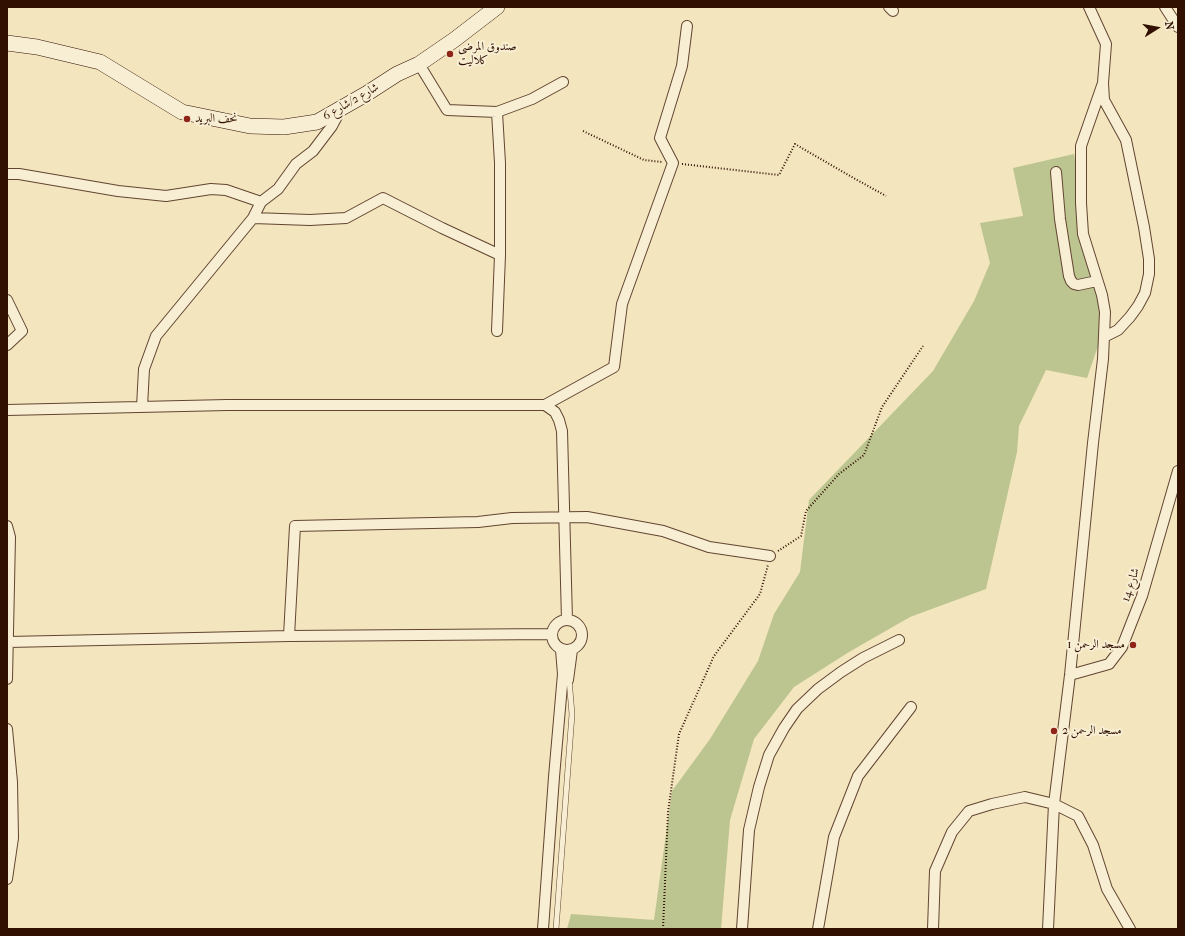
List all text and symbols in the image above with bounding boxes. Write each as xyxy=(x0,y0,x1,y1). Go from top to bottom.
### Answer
north arrow xyxy=(1137,8,1177,48)
text: N xyxy=(1162,20,1176,31)
place label: صندوق المرضى كلاليت xyxy=(458,40,517,68)
marker: صندوق المرضى كلاليت xyxy=(445,49,455,59)
street label: شارع 2/شارع 6 xyxy=(320,80,382,124)
place label: نحف البريد xyxy=(195,112,237,126)
marker: نحف البريد xyxy=(182,114,192,124)
street label: شارع 14 xyxy=(1119,566,1143,604)
place label: مسجد الرحمن 1 xyxy=(1067,638,1125,652)
marker: مسجد الرحمن 1 xyxy=(1128,640,1138,650)
place label: مسجد الرحمن 2 xyxy=(1062,724,1122,738)
marker: مسجد الرحمن 2 xyxy=(1049,726,1059,736)

